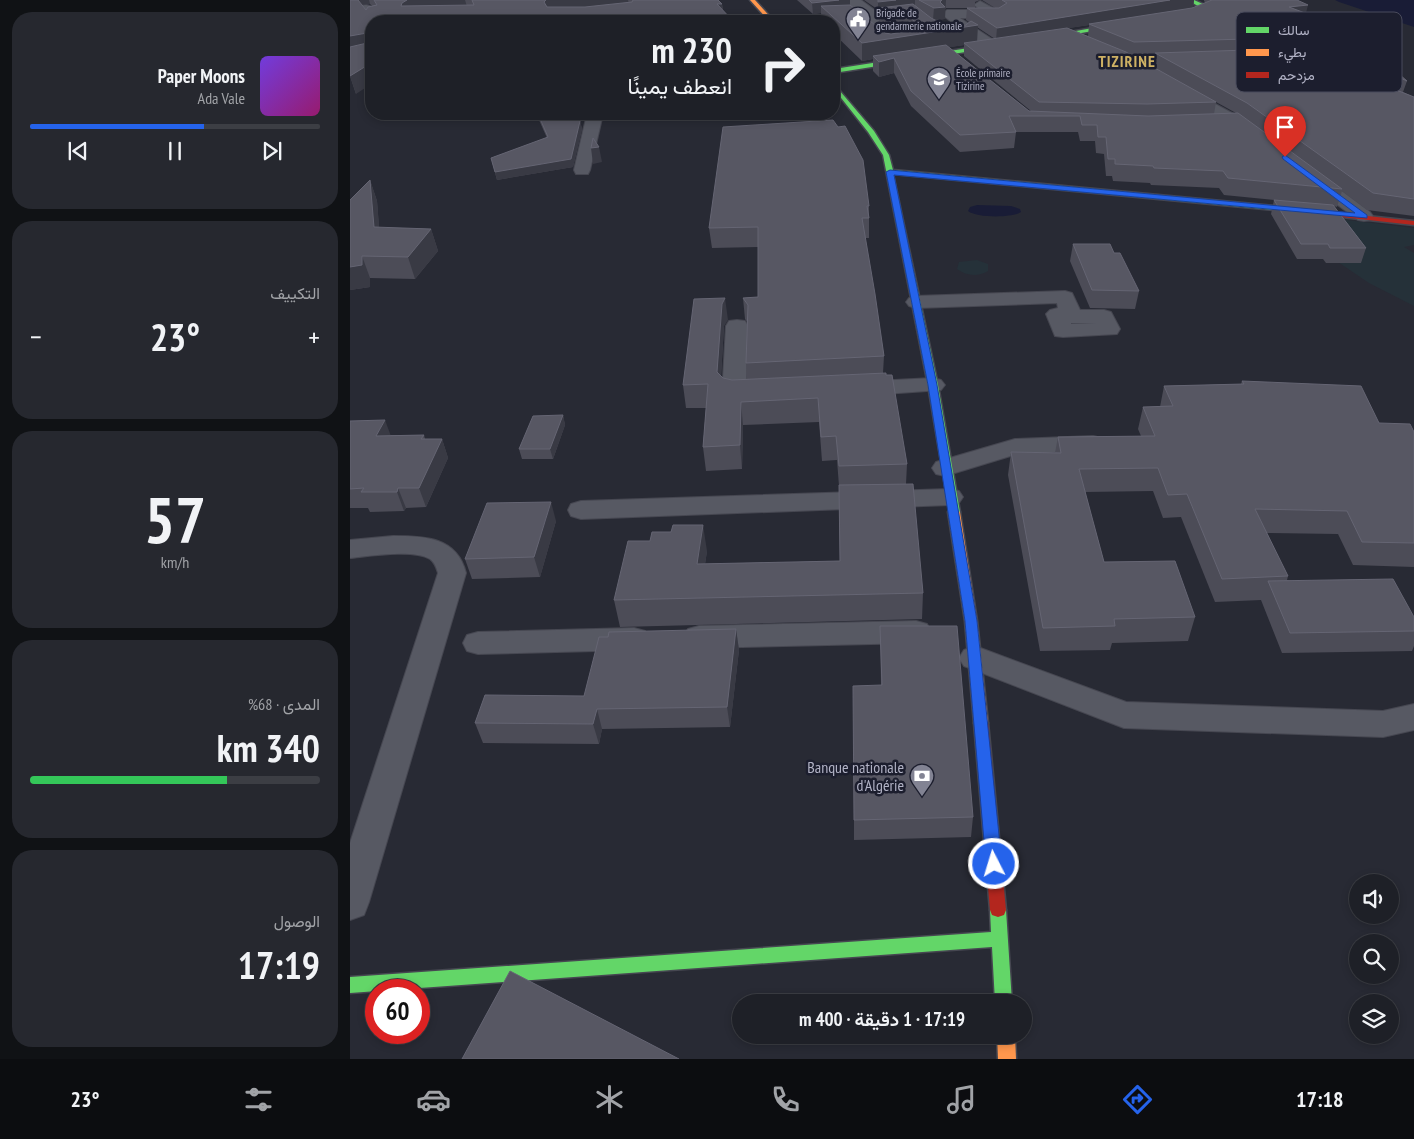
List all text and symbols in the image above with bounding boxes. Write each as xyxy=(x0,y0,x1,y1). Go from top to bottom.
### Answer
public building icon: Brigade de gendarmerie nationale xyxy=(845,6,871,40)
place label: Brigade de gendarmerie nationale xyxy=(876,6,962,33)
legend xyxy=(1236,12,1402,92)
text: سالك xyxy=(1278,21,1309,39)
text: 230 m xyxy=(651,27,732,73)
icon: right xyxy=(750,35,815,100)
text: بطيء xyxy=(1278,43,1306,64)
district label: TIZIRINE xyxy=(1098,51,1156,71)
text: Paper Moons xyxy=(158,64,245,88)
school or university icon: École primaire Tizirine xyxy=(926,66,952,100)
place label: École primaire Tizirine xyxy=(956,66,1011,93)
text: مزدحم xyxy=(1278,66,1315,84)
text: انعطف يمينًا xyxy=(627,72,732,100)
text: Ada Vale xyxy=(198,88,245,108)
pin xyxy=(1264,106,1306,157)
icon: arrive xyxy=(1271,113,1299,141)
icon: previous xyxy=(64,137,92,165)
icon: pause xyxy=(161,137,189,165)
icon: next xyxy=(258,137,286,165)
text: التكييف xyxy=(270,283,320,303)
text: 23° xyxy=(150,312,200,361)
text: − xyxy=(30,318,42,355)
text: + xyxy=(308,318,320,355)
text: 57 xyxy=(144,477,206,561)
text: km/h xyxy=(161,552,189,572)
text: المدى · 68% xyxy=(248,694,320,714)
text: 340 km xyxy=(217,723,320,772)
place label: Banque nationale d'Algérie xyxy=(807,757,904,795)
bank icon: Banque nationale d'Algérie xyxy=(909,763,935,797)
position arrow xyxy=(967,837,1019,889)
map controls xyxy=(1349,874,1399,1044)
button: sound xyxy=(1349,874,1399,924)
text: الوصول xyxy=(274,911,320,931)
button: search xyxy=(1349,934,1399,984)
text: 17:19 xyxy=(238,940,320,989)
speed limit sign: 60 xyxy=(365,979,430,1044)
button: layers xyxy=(1349,994,1399,1044)
text: 17:19 · 1 دقيقة · 400 m xyxy=(799,1007,965,1031)
icon: filters xyxy=(241,1082,276,1117)
icon: car xyxy=(416,1082,451,1117)
icon: climate xyxy=(592,1082,627,1117)
icon: phone xyxy=(768,1082,803,1117)
icon: music xyxy=(944,1082,979,1117)
icon: directions xyxy=(1120,1082,1155,1117)
text: 23° xyxy=(71,1085,100,1113)
text: 17:18 xyxy=(1296,1085,1344,1113)

